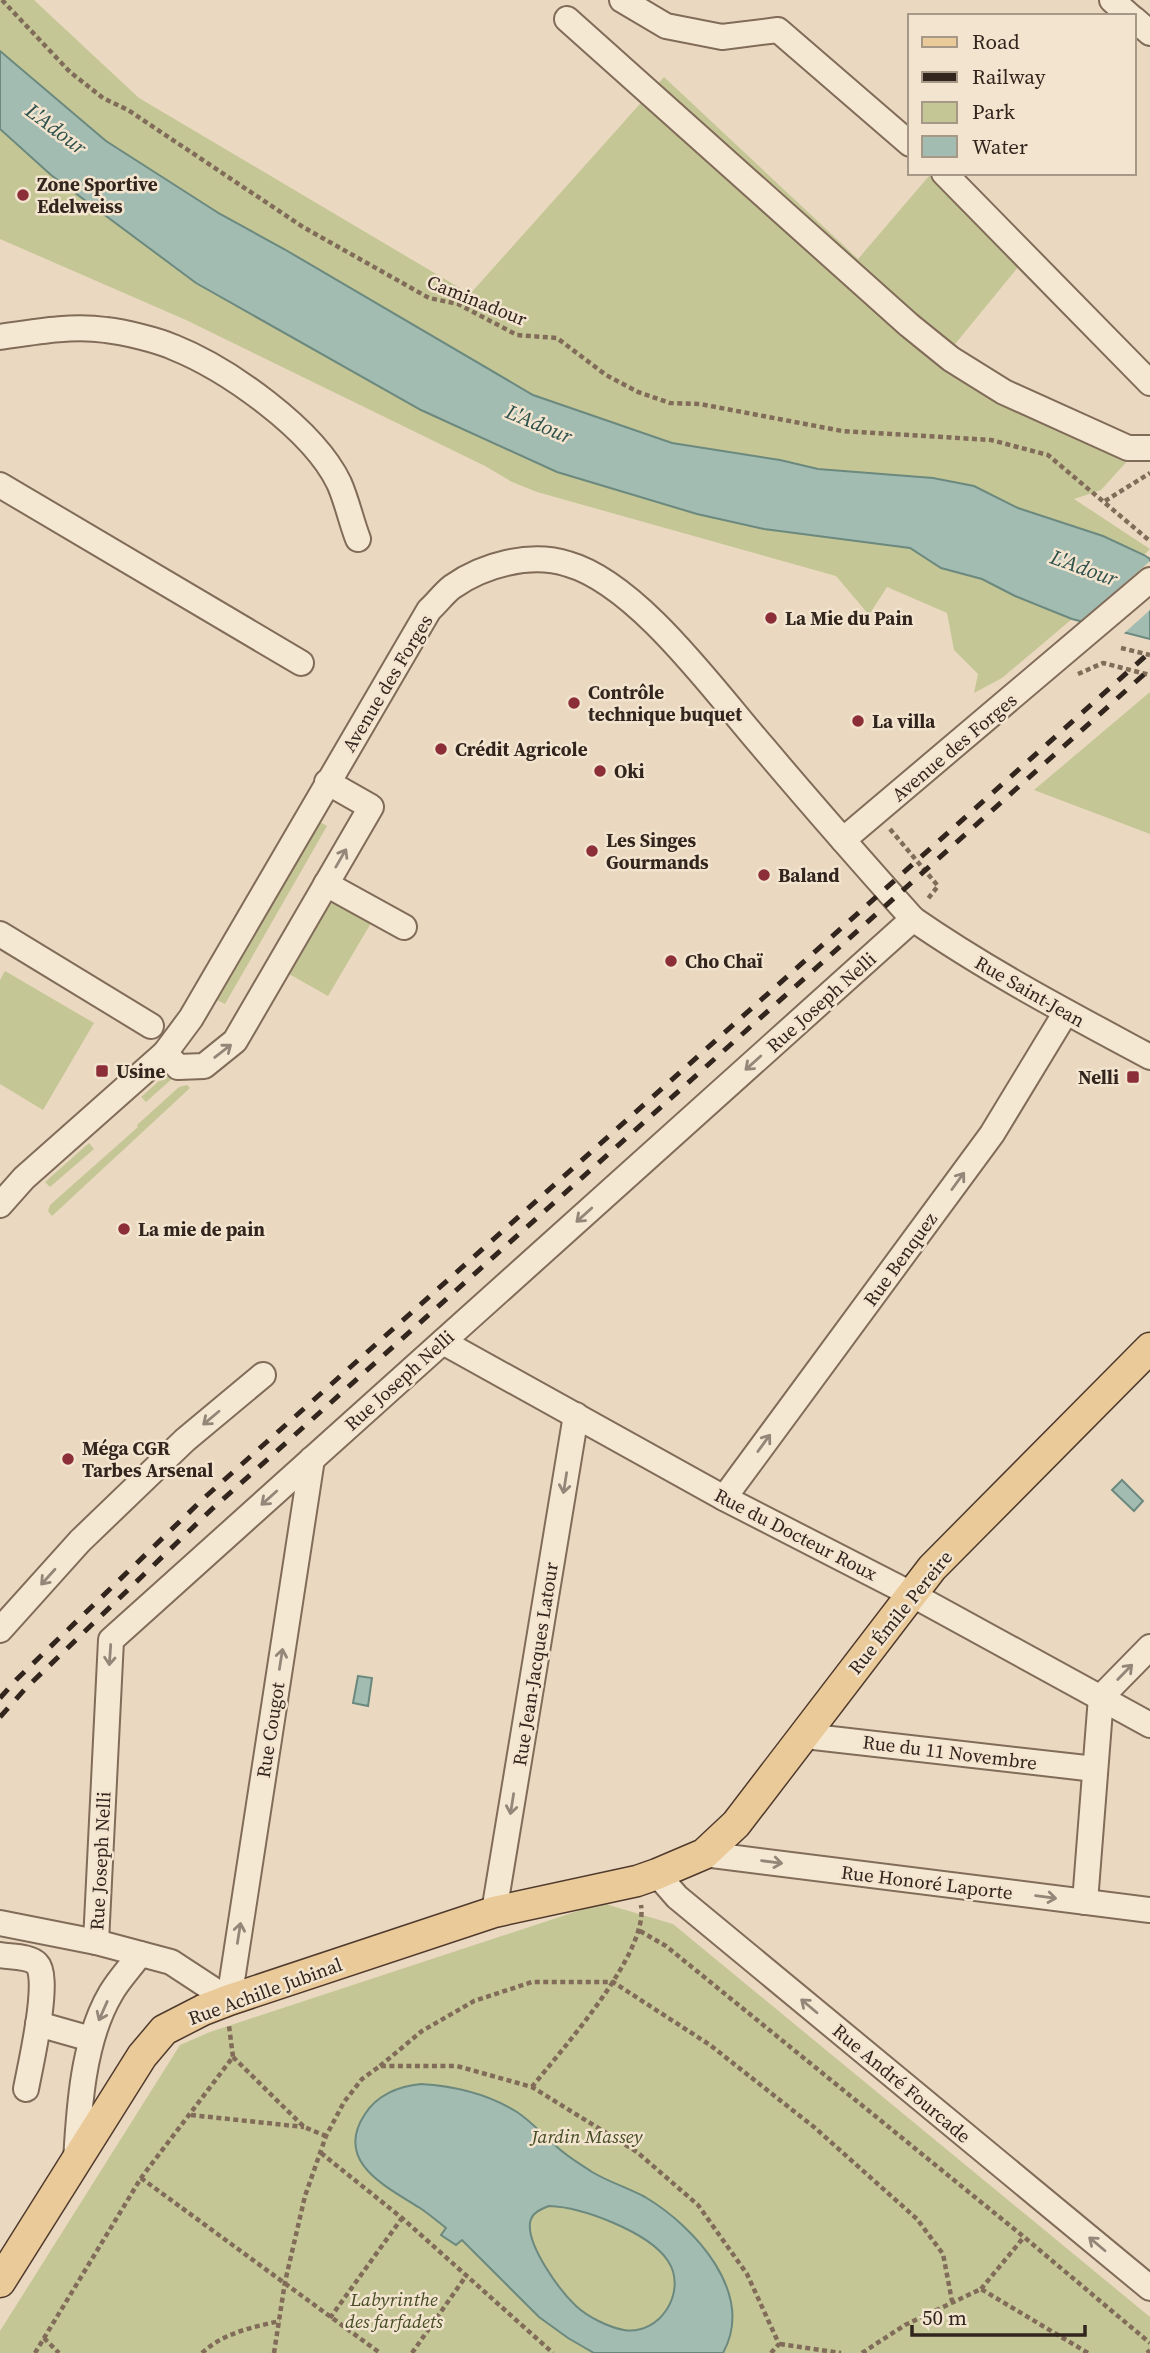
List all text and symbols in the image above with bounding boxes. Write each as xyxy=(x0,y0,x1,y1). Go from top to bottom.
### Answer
legend xyxy=(908,14,1136,175)
text: Road xyxy=(972,27,1020,56)
text: Railway xyxy=(972,62,1046,91)
water label: L'Adour xyxy=(19,96,93,161)
text: Park xyxy=(972,97,1016,126)
text: Water xyxy=(972,132,1028,161)
place label: Zone Sportive Edelweiss xyxy=(37,171,158,219)
marker: Zone Sportive Edelweiss xyxy=(15,187,31,203)
street label: Caminadour xyxy=(423,268,531,332)
water label: L'Adour xyxy=(501,396,577,451)
water label: L'Adour xyxy=(1046,542,1122,593)
place label: La Mie du Pain xyxy=(785,605,913,631)
street label: Avenue des Forges xyxy=(336,609,438,757)
marker: La Mie du Pain xyxy=(763,610,779,626)
place label: Contrôle technique buquet xyxy=(588,679,742,727)
street label: Avenue des Forges xyxy=(886,687,1022,807)
marker: Contrôle technique buquet xyxy=(566,695,582,711)
place label: La villa xyxy=(872,708,936,734)
marker: La villa xyxy=(850,713,866,729)
place label: Crédit Agricole xyxy=(455,736,588,762)
marker: Crédit Agricole xyxy=(433,741,449,757)
place label: Oki xyxy=(614,758,645,784)
marker: Oki xyxy=(592,763,608,779)
place label: Les Singes Gourmands xyxy=(606,827,709,875)
marker: Les Singes Gourmands xyxy=(584,843,600,859)
one-way arrow xyxy=(335,848,348,869)
place label: Baland xyxy=(778,862,839,888)
marker: Baland xyxy=(756,867,772,883)
street label: Rue Joseph Nelli xyxy=(761,946,882,1058)
place label: Cho Chaï xyxy=(685,948,764,974)
street label: Rue Saint-Jean xyxy=(970,949,1090,1033)
marker: Cho Chaï xyxy=(663,953,679,969)
one-way arrow xyxy=(213,1043,231,1059)
one-way arrow xyxy=(745,1054,762,1071)
place label: Usine xyxy=(116,1058,165,1084)
marker: Usine xyxy=(94,1063,110,1079)
place label: Nelli xyxy=(1078,1064,1119,1090)
marker: Nelli xyxy=(1125,1069,1141,1085)
one-way arrow xyxy=(950,1172,965,1191)
one-way arrow xyxy=(575,1207,593,1223)
street label: Rue Benquez xyxy=(857,1207,943,1311)
place label: La mie de pain xyxy=(138,1216,265,1242)
marker: La mie de pain xyxy=(116,1221,132,1237)
street label: Rue Joseph Nelli xyxy=(339,1324,460,1436)
one-way arrow xyxy=(202,1410,220,1426)
one-way arrow xyxy=(757,1434,771,1453)
place label: Méga CGR Tarbes Arsenal xyxy=(82,1435,213,1483)
marker: Méga CGR Tarbes Arsenal xyxy=(60,1451,76,1467)
one-way arrow xyxy=(558,1471,571,1494)
street label: Rue du Docteur Roux xyxy=(710,1482,882,1586)
one-way arrow xyxy=(260,1490,278,1506)
street label: Rue Émile Pereire xyxy=(842,1545,958,1679)
street label: Rue Jean-Jacques Latour xyxy=(506,1560,564,1768)
one-way arrow xyxy=(40,1568,56,1586)
one-way arrow xyxy=(103,1643,116,1666)
one-way arrow xyxy=(275,1649,288,1671)
one-way arrow xyxy=(1117,1664,1134,1681)
street label: Rue Cougot xyxy=(250,1680,291,1780)
street label: Rue du 11 Novembre xyxy=(861,1728,1039,1776)
street label: Rue Joseph Nelli xyxy=(83,1791,117,1931)
one-way arrow xyxy=(505,1792,518,1815)
one-way arrow xyxy=(760,1856,783,1869)
street label: Rue Honoré Laporte xyxy=(840,1859,1014,1905)
one-way arrow xyxy=(1034,1891,1057,1904)
one-way arrow xyxy=(233,1922,246,1945)
street label: Rue Achille Jubinal xyxy=(184,1951,346,2031)
one-way arrow xyxy=(800,1998,818,2014)
one-way arrow xyxy=(96,1999,109,2021)
street label: Rue André Fourcade xyxy=(827,2017,977,2149)
park label: Jardin Massey xyxy=(528,2123,643,2149)
one-way arrow xyxy=(1089,2236,1107,2252)
park label: Labyrinthe des farfadets xyxy=(345,2286,443,2334)
scale bar xyxy=(912,2294,1085,2338)
text: 50 m xyxy=(922,2303,967,2332)

